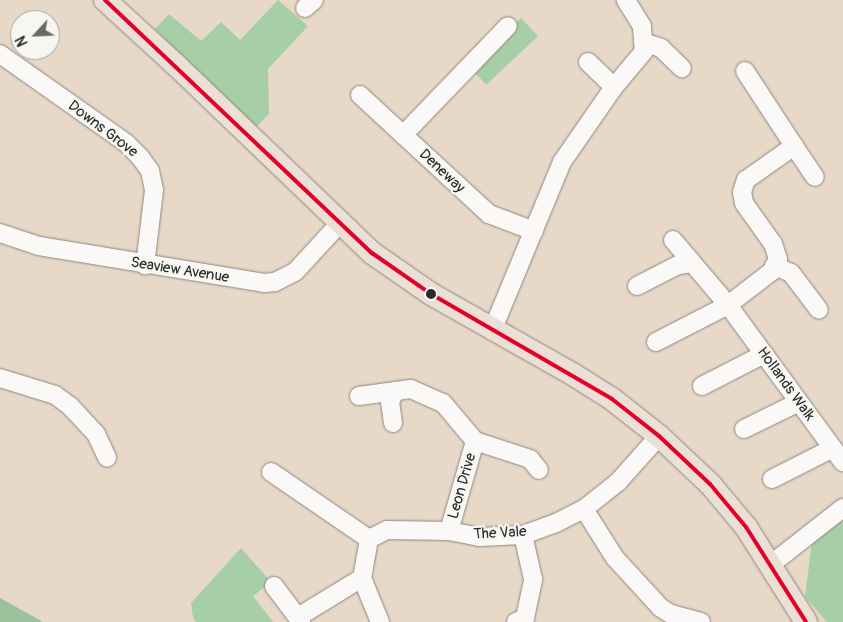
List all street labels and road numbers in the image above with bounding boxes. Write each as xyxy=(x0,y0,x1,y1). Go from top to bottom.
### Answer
street label: Downs Grove xyxy=(65,97,141,161)
street label: Deneway xyxy=(415,145,469,197)
street label: Seaview Avenue xyxy=(129,253,231,287)
street label: Hollands Walk xyxy=(753,344,819,424)
street label: Leon Drive xyxy=(444,451,480,521)
street label: The Vale xyxy=(473,523,527,543)

